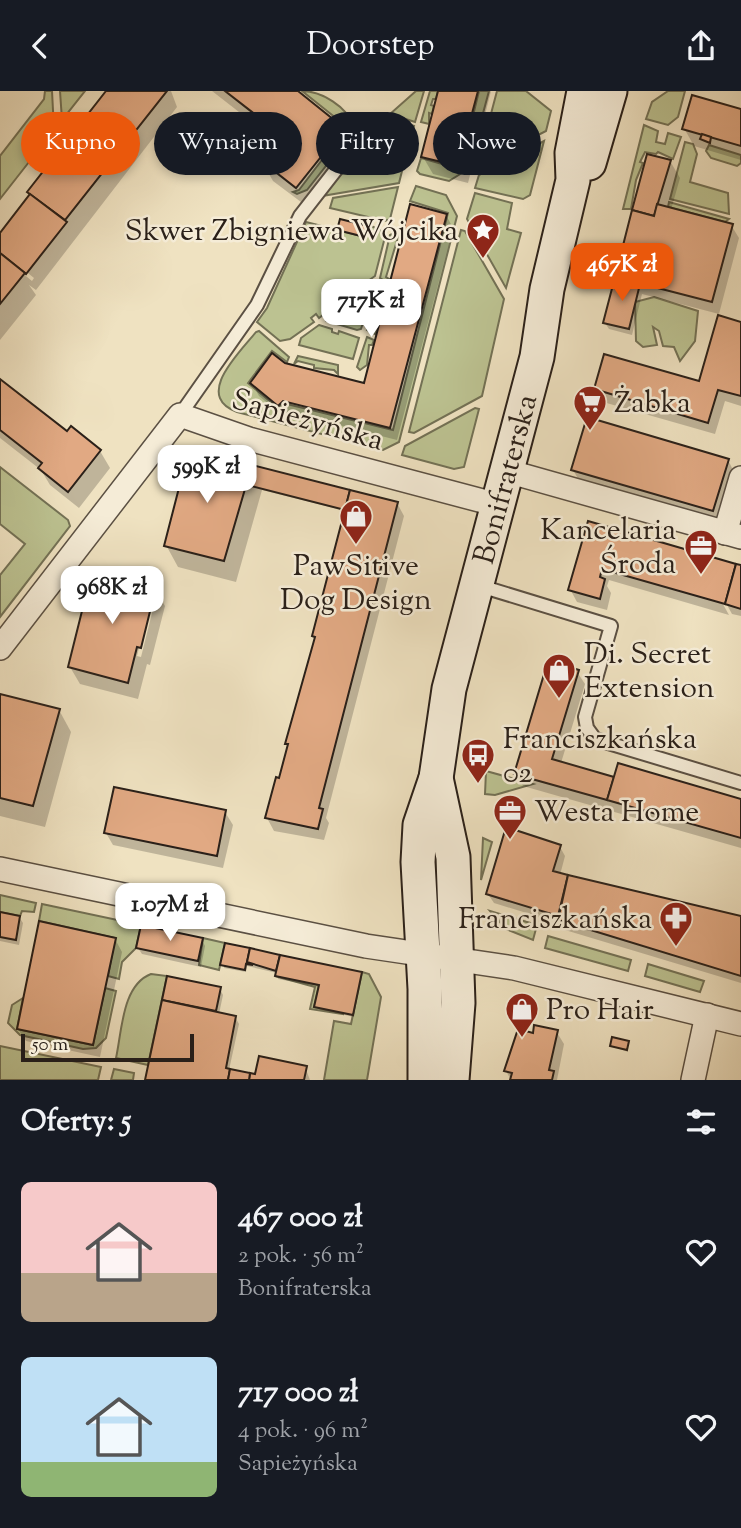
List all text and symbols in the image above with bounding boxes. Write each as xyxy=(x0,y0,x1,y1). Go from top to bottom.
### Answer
text: Doorstep xyxy=(306,23,435,69)
icon: back xyxy=(21,27,59,65)
icon: share xyxy=(682,27,720,65)
chip: Kupno xyxy=(21,112,140,175)
chip: Wynajem xyxy=(154,112,302,175)
chip: Filtry xyxy=(316,112,419,175)
chip: Nowe xyxy=(433,112,541,175)
place label: Skwer Zbigniewa Wójcika xyxy=(125,211,458,254)
place icon: Skwer Zbigniewa Wójcika xyxy=(464,211,502,260)
pin: 467K zł xyxy=(557,243,687,303)
text: 467K zł xyxy=(586,249,658,282)
pin: 717K zł xyxy=(306,279,436,339)
text: 717K zł xyxy=(337,285,405,318)
street label: Sapieżyńska xyxy=(226,379,389,464)
supermarket icon: Żabka xyxy=(571,383,609,432)
place label: Żabka xyxy=(614,383,691,426)
street label: Bonifraterska xyxy=(464,390,550,569)
pin: 599K zł xyxy=(142,445,272,505)
text: 599K zł xyxy=(174,451,240,484)
shop icon: PawSitive Dog Design xyxy=(337,497,375,546)
place label: Kancelaria Środa xyxy=(540,510,676,587)
office icon: Kancelaria Środa xyxy=(682,527,720,576)
place label: PawSitive Dog Design xyxy=(280,546,432,623)
pin: 968K zł xyxy=(47,567,177,626)
text: 968K zł xyxy=(77,572,147,605)
place label: Di. Secret Extension xyxy=(584,634,715,711)
shop icon: Di. Secret Extension xyxy=(540,651,578,700)
place label: Franciszkańska 02 xyxy=(503,719,697,796)
bus stop icon: Franciszkańska 02 xyxy=(459,736,497,785)
office icon: Westa Home xyxy=(491,792,529,841)
place label: Westa Home xyxy=(534,792,699,835)
pin: 1.07M zł xyxy=(98,883,242,943)
text: 1.07M zł xyxy=(131,889,209,922)
place label: Franciszkańska xyxy=(458,899,652,942)
pharmacy icon: Franciszkańska xyxy=(657,899,695,948)
shop icon: Pro Hair xyxy=(503,990,541,1039)
place label: Pro Hair xyxy=(546,990,654,1033)
scale bar xyxy=(21,1031,194,1063)
text: 50 m xyxy=(32,1032,68,1059)
text: Oferty: 5 xyxy=(21,1101,131,1144)
icon: filters xyxy=(682,1103,720,1141)
text: 467 000 zł xyxy=(238,1197,363,1240)
icon: home xyxy=(77,1210,161,1294)
icon: heart xyxy=(682,1233,720,1271)
text: 2 pok. · 56 m² xyxy=(238,1240,364,1273)
text: Bonifraterska xyxy=(238,1273,372,1306)
text: 717 000 zł xyxy=(238,1372,358,1415)
icon: home xyxy=(77,1385,161,1469)
icon: heart xyxy=(682,1408,720,1446)
text: 4 pok. · 96 m² xyxy=(238,1415,368,1448)
text: Sapieżyńska xyxy=(238,1448,358,1481)

